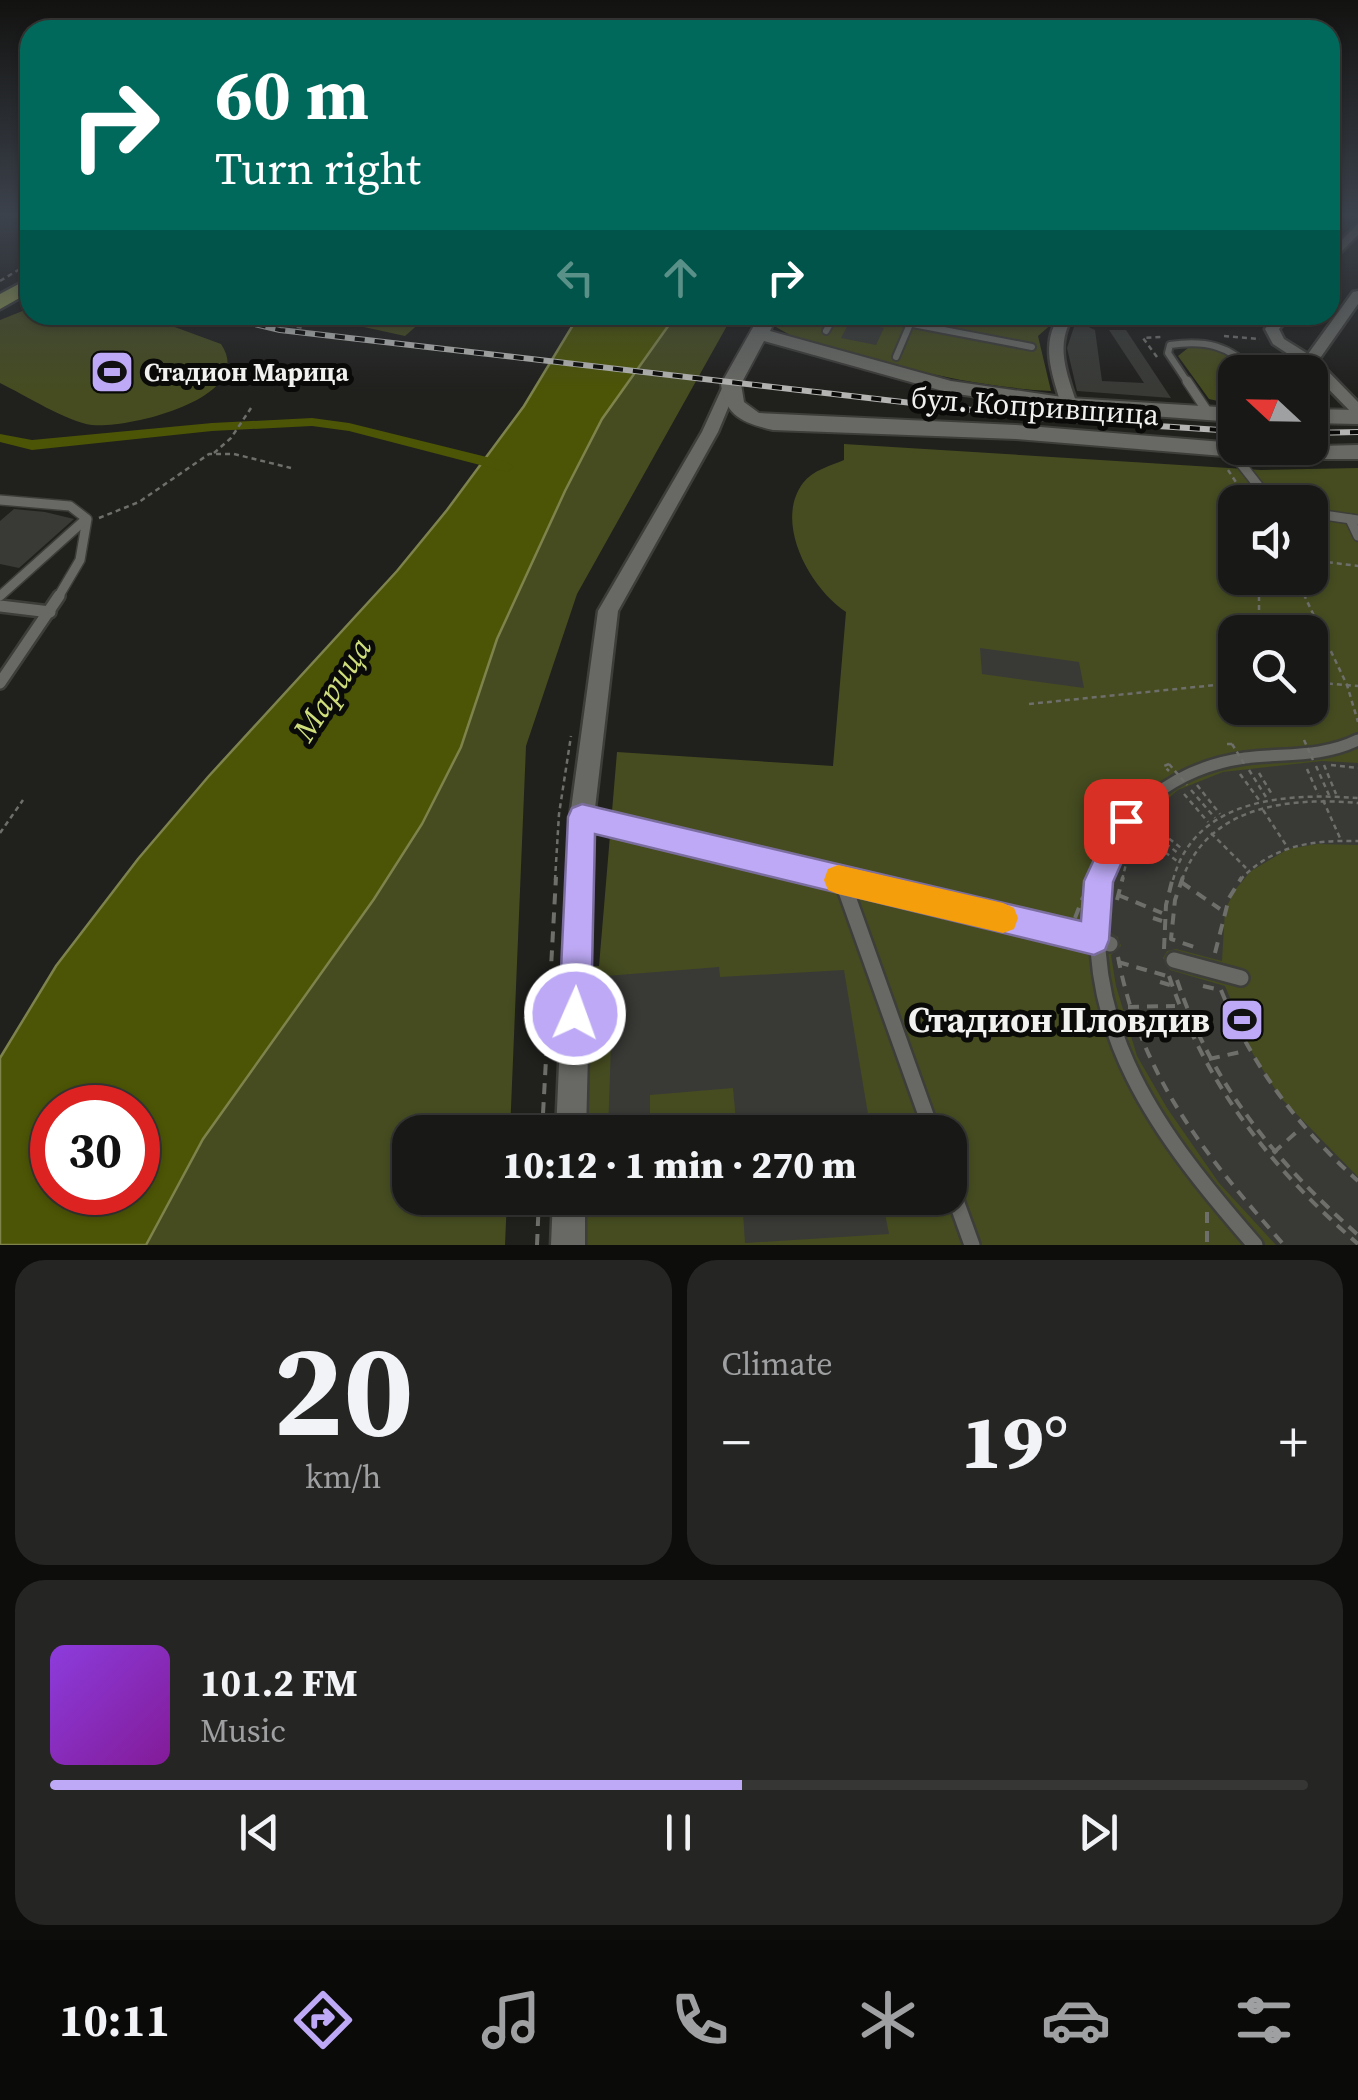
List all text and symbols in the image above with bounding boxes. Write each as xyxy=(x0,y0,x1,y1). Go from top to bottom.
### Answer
text: 60 m xyxy=(215,46,369,142)
icon: right xyxy=(50,60,180,190)
text: Turn right xyxy=(215,137,421,199)
icon: left xyxy=(548,250,603,305)
icon: ahead xyxy=(653,250,708,305)
icon: right xyxy=(758,250,813,305)
sports icon: Стадион Марица xyxy=(89,349,135,395)
place label: Стадион Марица xyxy=(144,355,349,389)
north arrow xyxy=(1218,355,1328,465)
map controls xyxy=(1218,355,1328,725)
street label: бул. Копривщица xyxy=(910,377,1161,435)
button: sound xyxy=(1218,485,1328,595)
button: search xyxy=(1218,615,1328,725)
water label: Марица xyxy=(282,628,382,750)
pin xyxy=(1084,779,1169,864)
icon: arrive xyxy=(1099,794,1154,849)
position arrow xyxy=(523,962,627,1066)
place label: Стадион Пловдив xyxy=(908,996,1210,1044)
sports icon: Стадион Пловдив xyxy=(1219,997,1265,1043)
speed limit sign: 30 xyxy=(30,1085,160,1215)
text: 10:12 · 1 min · 270 m xyxy=(502,1139,857,1191)
text: 20 xyxy=(273,1300,414,1479)
text: Climate xyxy=(722,1342,833,1386)
text: 19° xyxy=(961,1390,1068,1493)
text: − xyxy=(722,1404,751,1479)
text: + xyxy=(1279,1404,1308,1479)
text: km/h xyxy=(305,1455,381,1499)
text: 101.2 FM xyxy=(200,1657,358,1709)
text: Music xyxy=(200,1709,286,1753)
icon: previous xyxy=(232,1805,287,1860)
icon: pause xyxy=(651,1805,706,1860)
icon: next xyxy=(1071,1805,1126,1860)
icon: directions xyxy=(288,1985,358,2055)
icon: music xyxy=(476,1985,546,2055)
icon: phone xyxy=(665,1985,735,2055)
icon: climate xyxy=(853,1985,923,2055)
icon: car xyxy=(1041,1985,1111,2055)
icon: filters xyxy=(1229,1985,1299,2055)
text: 10:11 xyxy=(59,1989,170,2051)

